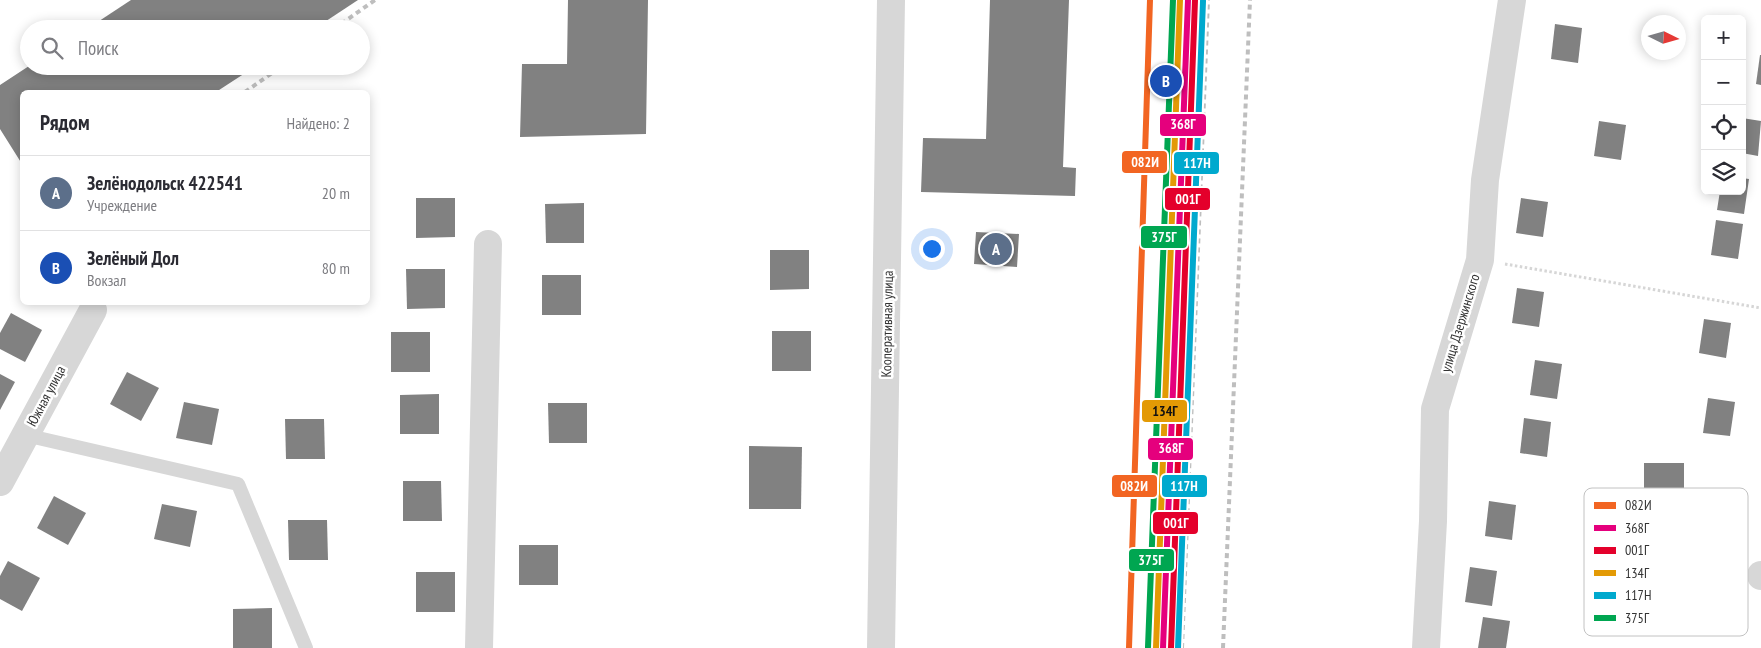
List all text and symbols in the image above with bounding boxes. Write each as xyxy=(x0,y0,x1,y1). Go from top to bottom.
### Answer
north arrow xyxy=(1641,15,1686,60)
map controls xyxy=(1701,15,1746,195)
button: + xyxy=(1701,15,1746,60)
search box xyxy=(20,20,370,75)
icon: search xyxy=(38,34,66,62)
text: Поиск xyxy=(78,36,119,60)
button: − xyxy=(1701,60,1746,105)
pin: B xyxy=(1150,62,1182,100)
button: locate xyxy=(1701,105,1746,150)
text: Рядом xyxy=(40,109,90,136)
text: Найдено: 2 xyxy=(287,113,350,133)
line badge: 368Г xyxy=(1159,113,1207,137)
text: 368Г xyxy=(1170,115,1196,133)
line badge: 082И xyxy=(1121,150,1168,174)
button: layers xyxy=(1701,150,1746,195)
line badge: 117Н xyxy=(1173,151,1220,175)
text: 082И xyxy=(1131,153,1159,171)
text: 117Н xyxy=(1183,154,1211,172)
text: Зелёнодольск 422541 xyxy=(87,171,243,195)
text: A xyxy=(52,183,60,203)
text: 20 m xyxy=(322,183,350,203)
line badge: 001Г xyxy=(1164,187,1211,211)
text: 001Г xyxy=(1175,190,1201,208)
text: Учреждение xyxy=(87,195,157,215)
line badge: 375Г xyxy=(1140,225,1188,249)
text: 375Г xyxy=(1151,228,1177,246)
pin: A xyxy=(980,230,1012,268)
your location xyxy=(919,236,945,262)
text: Зелёный Дол xyxy=(87,246,179,270)
text: B xyxy=(52,258,60,278)
text: 80 m xyxy=(322,258,350,278)
text: Вокзал xyxy=(87,270,126,290)
street label: Кооперативная улица xyxy=(877,270,897,378)
street label: улица Дзержинского xyxy=(1437,272,1483,374)
street label: Южная улица xyxy=(22,363,70,429)
line badge: 134Г xyxy=(1141,399,1188,423)
text: 134Г xyxy=(1152,402,1178,420)
line badge: 368Г xyxy=(1147,437,1194,461)
text: 368Г xyxy=(1158,439,1184,457)
line badge: 082И xyxy=(1111,474,1158,498)
line badge: 117Н xyxy=(1161,474,1208,498)
text: 082И xyxy=(1120,477,1148,495)
text: 117Н xyxy=(1170,477,1198,495)
legend xyxy=(1584,488,1748,636)
text: 082И xyxy=(1625,496,1652,514)
line badge: 001Г xyxy=(1152,511,1199,535)
text: 001Г xyxy=(1163,514,1189,532)
text: 368Г xyxy=(1625,519,1650,537)
text: 001Г xyxy=(1625,541,1650,559)
line badge: 375Г xyxy=(1128,548,1175,572)
text: 375Г xyxy=(1138,551,1164,569)
text: 134Г xyxy=(1625,564,1650,582)
text: 117Н xyxy=(1625,586,1651,604)
text: 375Г xyxy=(1625,609,1650,627)

